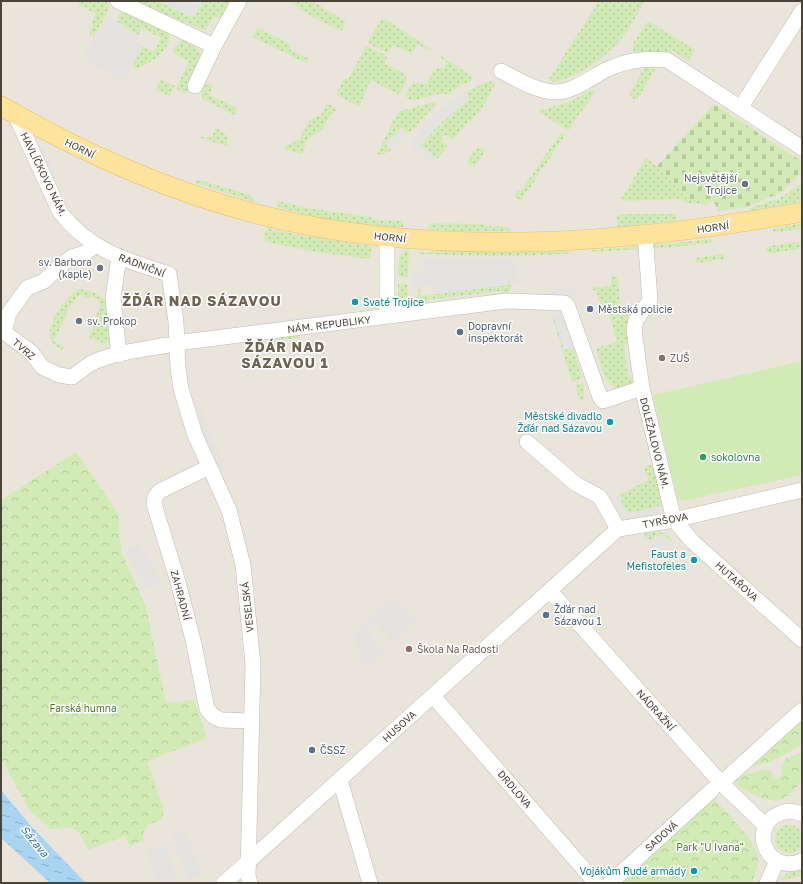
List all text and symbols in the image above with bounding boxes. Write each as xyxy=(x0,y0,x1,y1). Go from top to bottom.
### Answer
street label: HAVLÍČKOVO NÁM. xyxy=(18,130,70,218)
street label: HORNÍ xyxy=(63,135,98,161)
place label: Nejsvětější Trojice xyxy=(684,172,738,196)
marker: Nejsvětější Trojice xyxy=(740,179,750,189)
street label: HORNÍ xyxy=(696,219,731,235)
street label: HORNÍ xyxy=(373,229,408,245)
street label: RADNIČNÍ xyxy=(117,251,168,280)
place label: sv. Barbora (kaple) xyxy=(38,256,92,280)
marker: sv. Barbora (kaple) xyxy=(95,263,105,273)
district label: ŽĎÁR NAD SÁZAVOU xyxy=(122,292,282,309)
place label: Svaté Trojice xyxy=(363,296,424,308)
marker: Svaté Trojice xyxy=(350,297,360,307)
place label: Městská policie xyxy=(598,303,673,315)
marker: Městská policie xyxy=(585,304,595,314)
street label: NÁM. REPUBLIKY xyxy=(287,313,372,335)
place label: sv. Prokop xyxy=(87,315,137,327)
marker: sv. Prokop xyxy=(74,316,84,326)
place label: Dopravní inspektorát xyxy=(468,320,523,344)
marker: Dopravní inspektorát xyxy=(455,327,465,337)
street label: TVRZ xyxy=(10,336,38,362)
district label: ŽĎÁR NAD SÁZAVOU 1 xyxy=(241,338,329,371)
place label: ZUŠ xyxy=(670,351,690,364)
marker: ZUŠ xyxy=(657,353,667,363)
street label: DOLEŽALOVO NÁM. xyxy=(638,396,672,490)
place label: Městské divadlo Žďár nad Sázavou xyxy=(518,410,602,434)
marker: Městské divadlo Žďár nad Sázavou xyxy=(605,417,615,427)
place label: sokolovna xyxy=(711,451,760,463)
marker: sokolovna xyxy=(698,452,708,462)
street label: TYRŠOVA xyxy=(641,509,689,530)
place label: Faust a Mefistofeles xyxy=(627,548,686,572)
marker: Faust a Mefistofeles xyxy=(689,555,699,565)
street label: HUTAŘOVA xyxy=(713,559,761,604)
street label: ZAHRADNÍ xyxy=(169,569,194,622)
street label: VESELSKÁ xyxy=(238,581,256,633)
place label: Žďár nad Sázavou 1 xyxy=(554,603,602,627)
marker: Žďár nad Sázavou 1 xyxy=(541,610,551,620)
place label: Škola Na Radosti xyxy=(417,642,498,655)
marker: Škola Na Radosti xyxy=(404,644,414,654)
street label: NÁDRAŽNÍ xyxy=(634,687,678,734)
park label: Farská humna xyxy=(49,702,117,714)
street label: HUSOVA xyxy=(380,708,418,744)
place label: ČSSZ xyxy=(320,744,346,756)
marker: ČSSZ xyxy=(307,745,317,755)
street label: DRDLOVA xyxy=(495,768,535,810)
street label: SADOVÁ xyxy=(642,818,680,854)
water label: Sázava xyxy=(18,823,52,860)
park label: Park "U Ivana" xyxy=(676,841,744,853)
place label: Vojákům Rudé armády xyxy=(580,865,686,877)
marker: Vojákům Rudé armády xyxy=(689,866,699,876)

